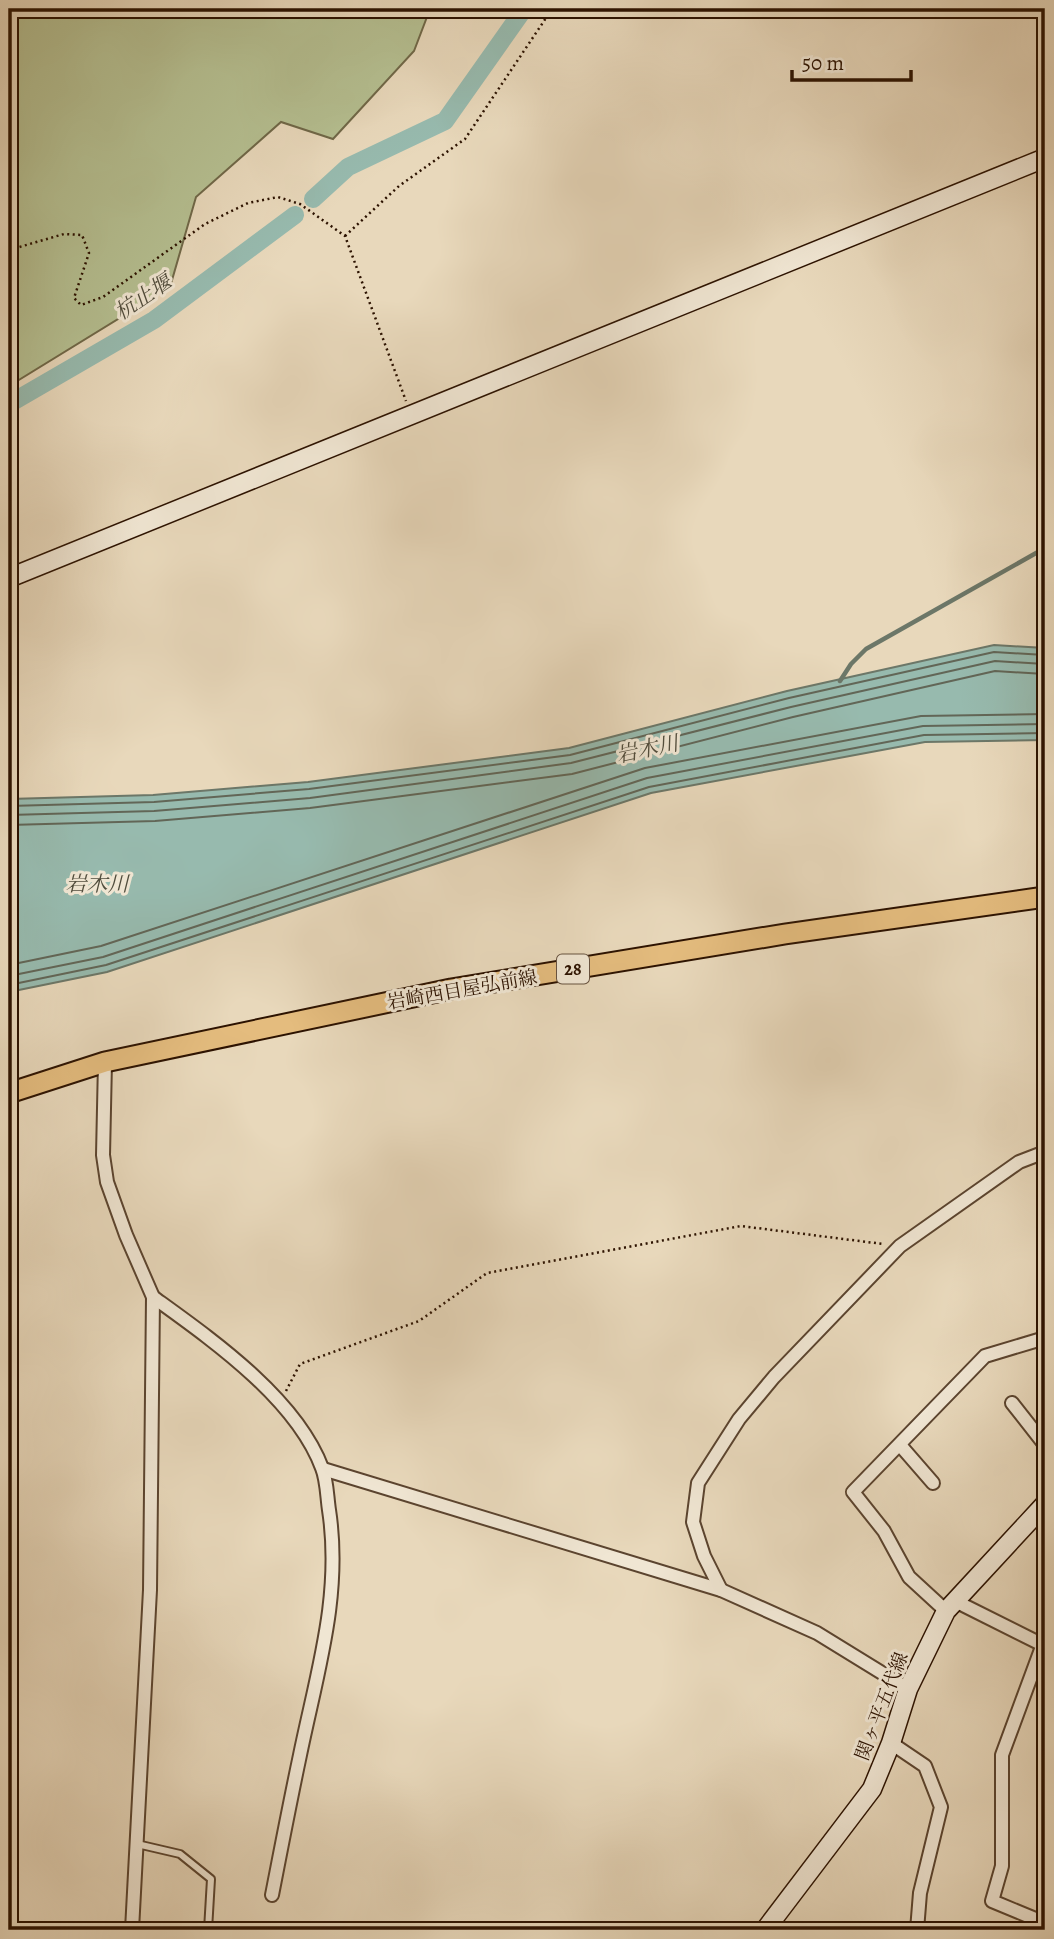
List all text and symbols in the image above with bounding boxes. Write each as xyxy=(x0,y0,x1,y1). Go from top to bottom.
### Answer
scale bar xyxy=(792,38,911,82)
text: 50 m xyxy=(802,49,844,77)
water label: 杭止堰 xyxy=(109,266,180,326)
water label: 岩木川 xyxy=(613,728,683,769)
water label: 岩木川 xyxy=(66,870,130,898)
road number: 28 xyxy=(557,954,589,984)
street label: 岩崎西目屋弘前線 xyxy=(385,964,539,1016)
street label: 関ヶ平五代線 xyxy=(849,1648,914,1764)

